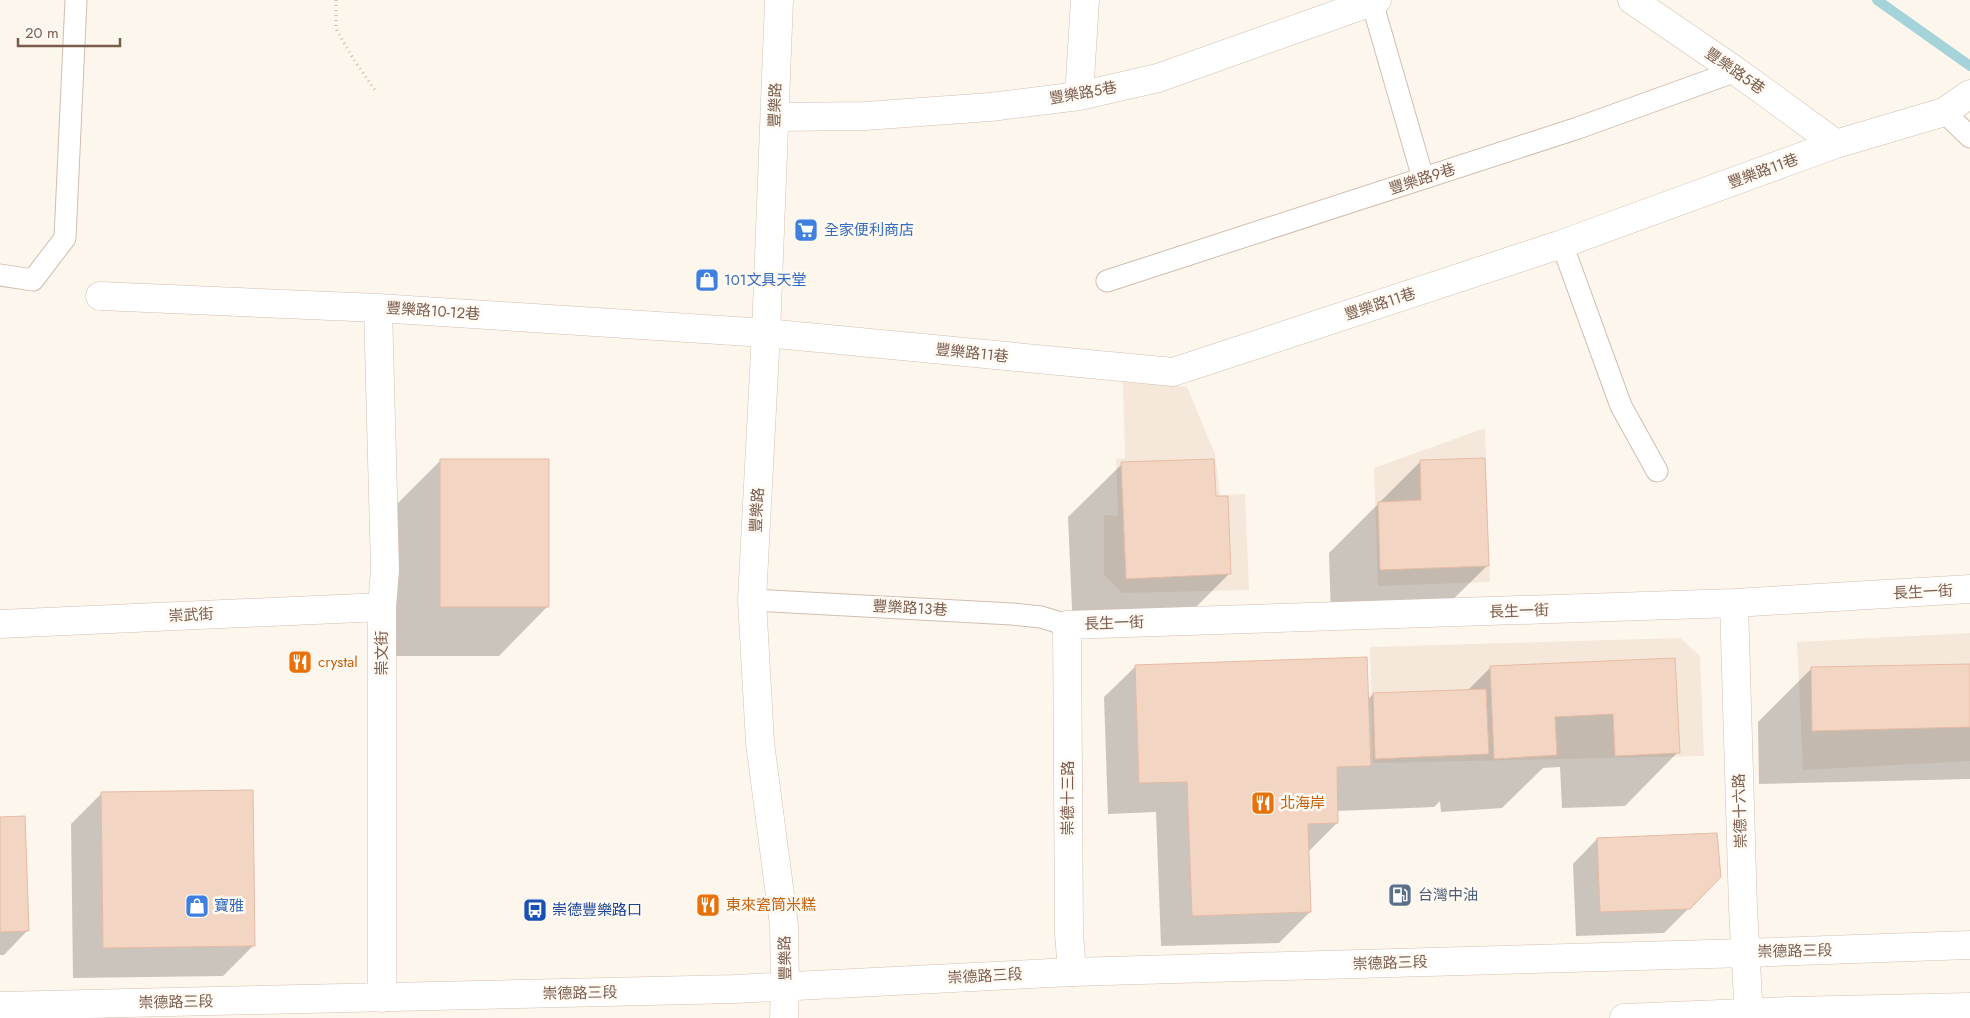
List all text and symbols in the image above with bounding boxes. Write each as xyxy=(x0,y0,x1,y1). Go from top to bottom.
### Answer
scale bar xyxy=(18,15,120,47)
text: 20 m xyxy=(25,22,59,44)
street label: 豐樂路5巷 xyxy=(1701,42,1769,100)
street label: 豐樂路5巷 xyxy=(1047,76,1119,110)
street label: 豐樂路 xyxy=(763,82,787,128)
street label: 豐樂路11巷 xyxy=(1725,148,1801,194)
street label: 豐樂路9巷 xyxy=(1386,158,1458,200)
supermarket icon: 全家便利商店 xyxy=(793,217,819,243)
place label: 全家便利商店 xyxy=(824,219,914,241)
shop icon: 101文具天堂 xyxy=(694,267,720,293)
place label: 101文具天堂 xyxy=(724,269,807,291)
street label: 豐樂路11巷 xyxy=(1342,282,1418,326)
street label: 豐樂路10-12巷 xyxy=(385,297,481,325)
street label: 豐樂路11巷 xyxy=(934,338,1010,368)
street label: 豐樂路 xyxy=(745,487,769,533)
street label: 長生一街 xyxy=(1892,579,1954,605)
street label: 豐樂路13巷 xyxy=(872,595,948,621)
street label: 長生一街 xyxy=(1489,599,1549,623)
street label: 崇武街 xyxy=(168,603,214,627)
street label: 長生一街 xyxy=(1084,611,1144,635)
street label: 崇文街 xyxy=(371,630,393,676)
restaurant icon: crystal xyxy=(287,649,313,675)
place label: crystal xyxy=(318,651,358,673)
street label: 崇德十三路 xyxy=(1057,760,1079,836)
street label: 崇德十六路 xyxy=(1728,773,1752,849)
restaurant icon: 北海岸 xyxy=(1250,790,1276,816)
place label: 北海岸 xyxy=(1280,792,1325,814)
fuel station icon: 台灣中油 xyxy=(1387,882,1413,908)
place label: 台灣中油 xyxy=(1418,884,1478,906)
restaurant icon: 東來瓷筒米糕 xyxy=(695,892,721,918)
shop icon: 寶雅 xyxy=(184,893,210,919)
place label: 東來瓷筒米糕 xyxy=(726,894,816,916)
place label: 寶雅 xyxy=(214,895,244,917)
bus stop icon: 崇德豐樂路口 xyxy=(522,897,548,923)
place label: 崇德豐樂路口 xyxy=(552,899,642,921)
street label: 豐樂路 xyxy=(774,935,796,981)
street label: 崇德路三段 xyxy=(1757,939,1833,963)
street label: 崇德路三段 xyxy=(1352,951,1428,975)
street label: 崇德路三段 xyxy=(947,963,1023,989)
street label: 崇德路三段 xyxy=(542,981,618,1005)
street label: 崇德路三段 xyxy=(138,990,214,1014)

